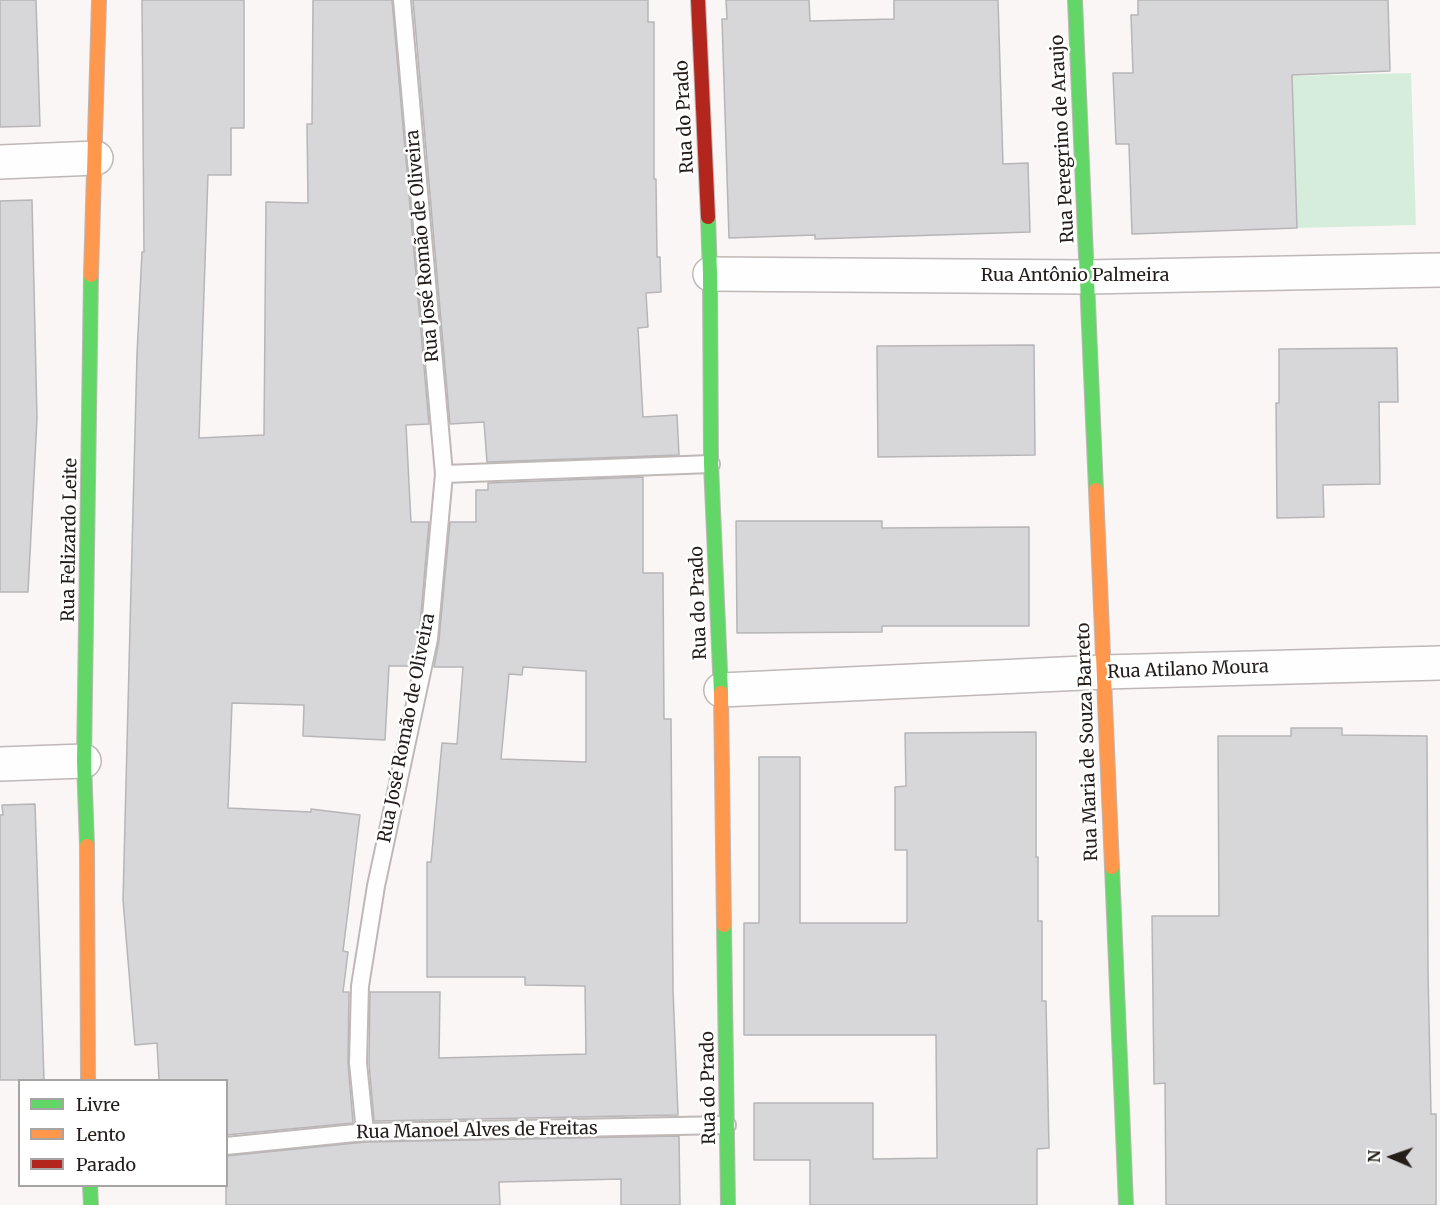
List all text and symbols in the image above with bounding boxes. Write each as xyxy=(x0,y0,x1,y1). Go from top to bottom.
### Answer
street label: Rua Peregrino de Araujo xyxy=(1047,34,1079,244)
street label: Rua do Prado xyxy=(671,60,699,174)
street label: Rua José Romão de Oliveira xyxy=(402,129,444,363)
street label: Rua Antônio Palmeira xyxy=(981,265,1169,287)
street label: Rua Felizardo Leite xyxy=(58,458,82,622)
street label: Rua do Prado xyxy=(686,546,712,660)
street label: Rua José Romão de Oliveira xyxy=(374,611,440,845)
street label: Rua Maria de Souza Barreto xyxy=(1073,622,1103,862)
street label: Rua Atilano Moura xyxy=(1107,656,1269,684)
street label: Rua do Prado xyxy=(697,1031,721,1145)
legend xyxy=(18,1079,228,1187)
text: Livre xyxy=(76,1093,120,1116)
street label: Rua Manoel Alves de Freitas xyxy=(356,1118,598,1144)
text: Lento xyxy=(76,1123,126,1146)
north arrow xyxy=(1362,1127,1422,1187)
text: N xyxy=(1364,1150,1384,1163)
text: Parado xyxy=(76,1153,136,1176)

